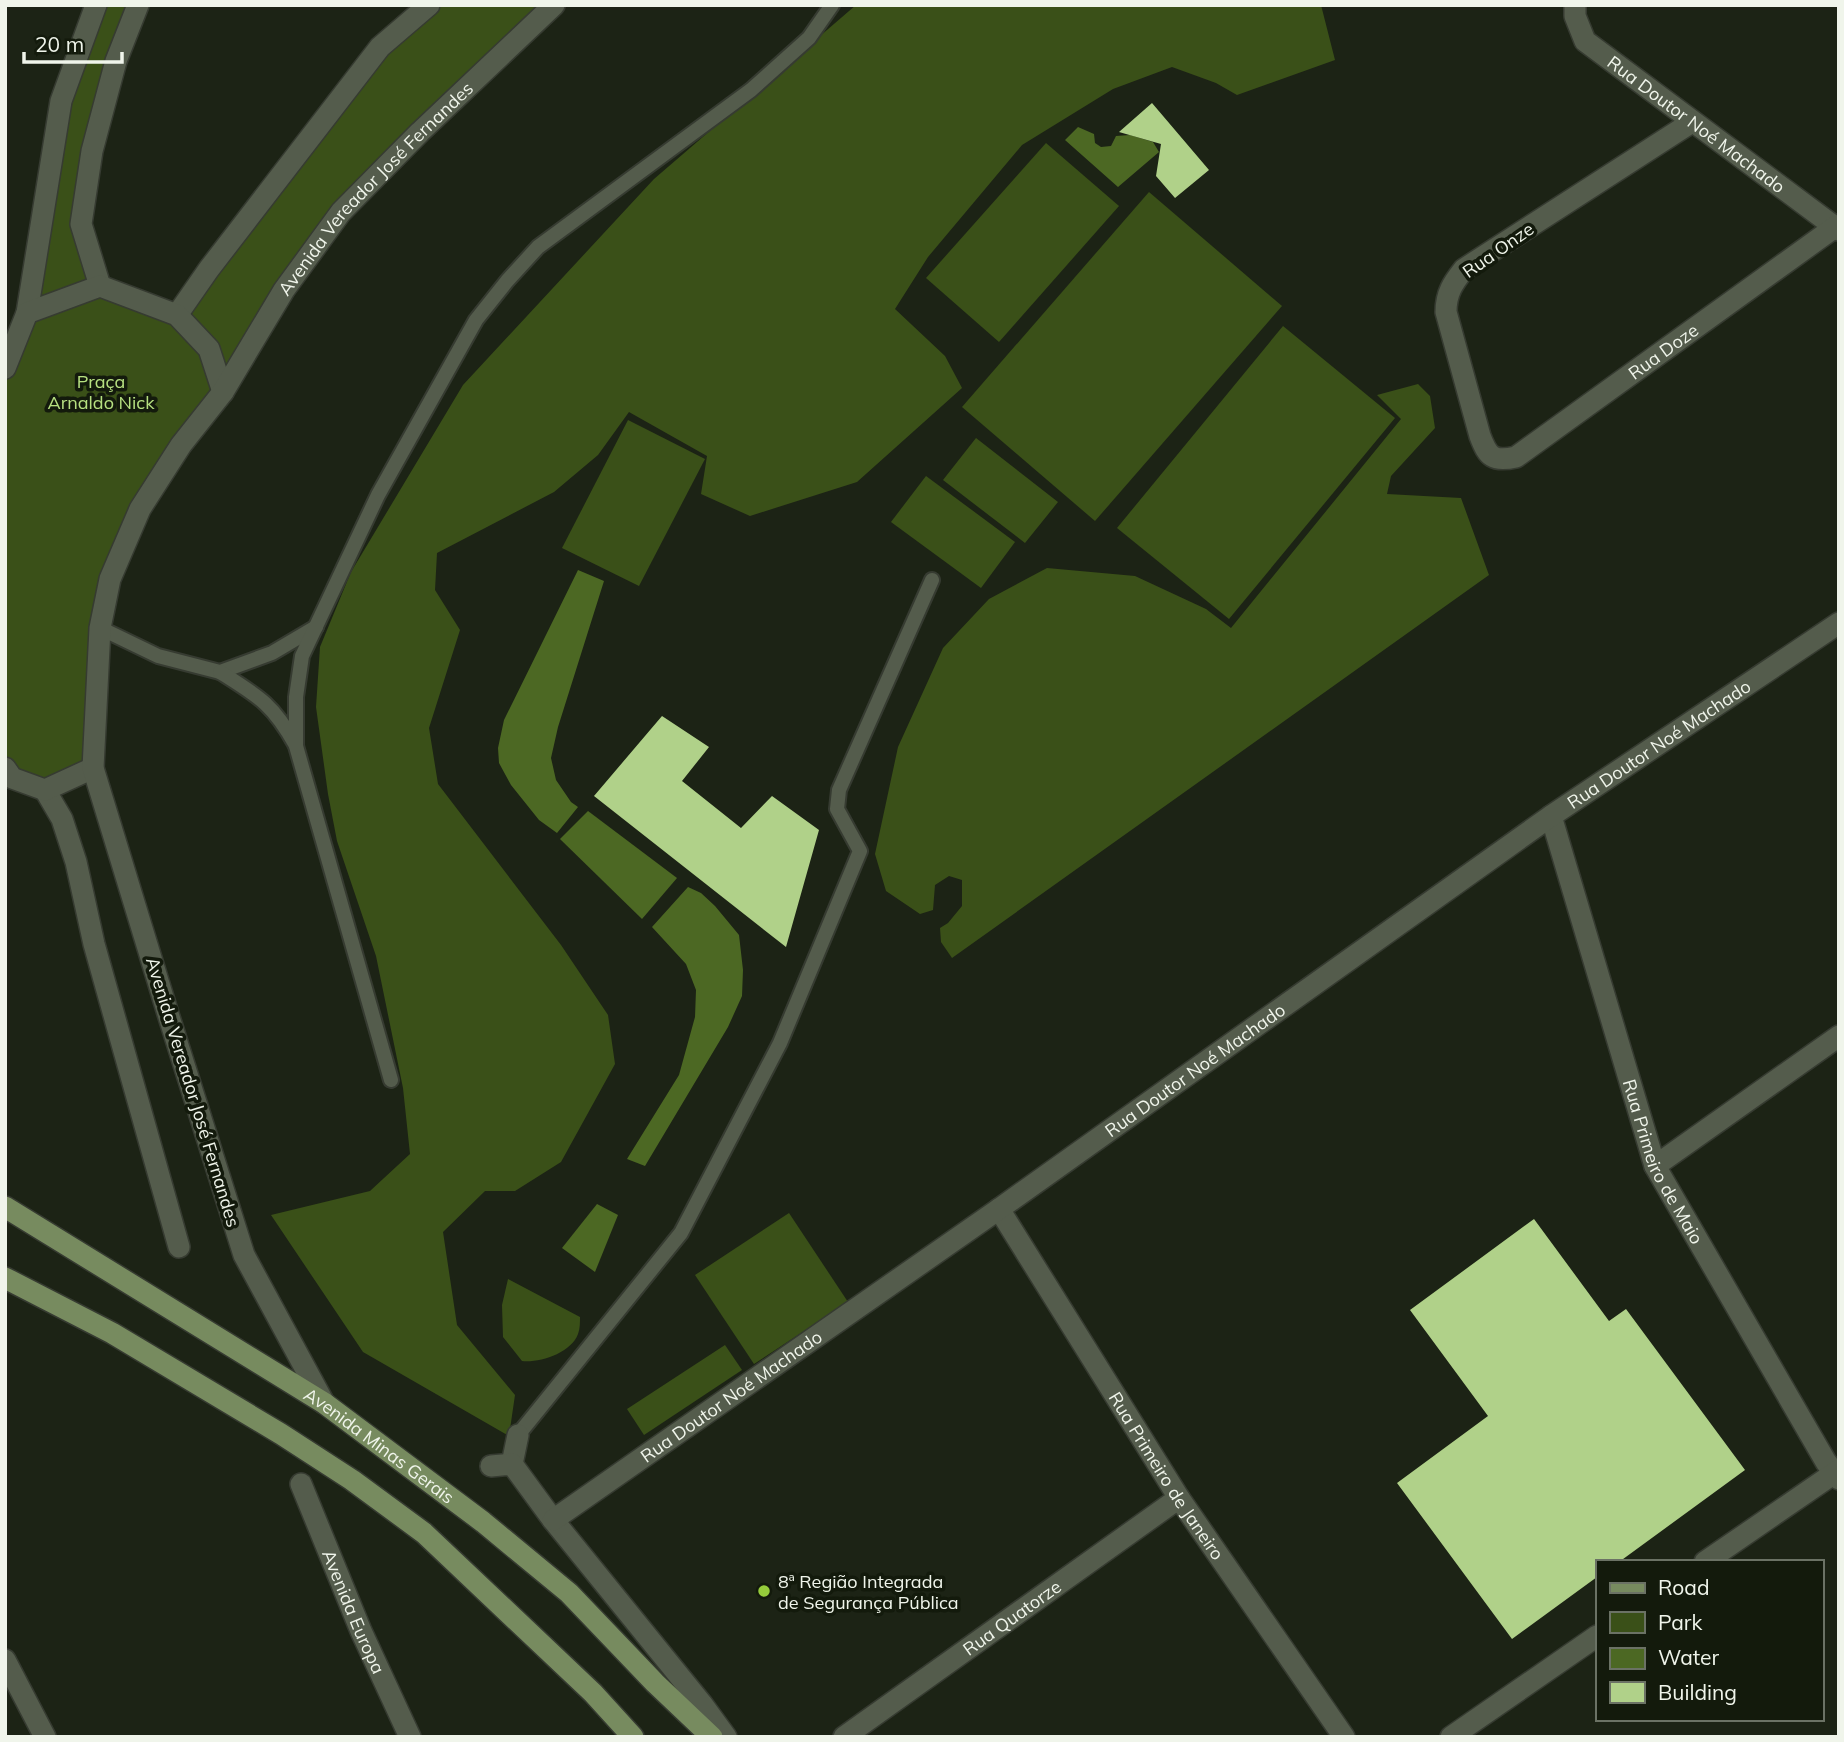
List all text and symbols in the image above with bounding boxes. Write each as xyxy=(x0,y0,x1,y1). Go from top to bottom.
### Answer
scale bar xyxy=(24,21,122,65)
text: 20 m xyxy=(35,31,84,57)
street label: Rua Doutor Noé Machado xyxy=(1603,50,1790,198)
street label: Avenida Vereador José Fernandes xyxy=(273,76,478,300)
street label: Rua Onze xyxy=(1458,217,1538,283)
street label: Rua Doze xyxy=(1623,318,1703,384)
park label: Praça Arnaldo Nick xyxy=(47,370,155,414)
street label: Rua Doutor Noé Machado xyxy=(1563,674,1755,814)
street label: Avenida Vereador José Fernandes xyxy=(141,954,245,1230)
street label: Rua Doutor Noé Machado xyxy=(1100,998,1289,1142)
street label: Rua Primeiro de Maio xyxy=(1618,1076,1709,1248)
street label: Rua Doutor Noé Machado xyxy=(636,1325,826,1467)
street label: Avenida Minas Gerais xyxy=(300,1382,459,1508)
street label: Rua Primeiro de Janeiro xyxy=(1104,1387,1230,1564)
street label: Avenida Europa xyxy=(317,1546,391,1677)
legend xyxy=(1596,1560,1823,1721)
place label: 8ª Região Integrada de Segurança Pública xyxy=(778,1570,959,1614)
street label: Rua Quatorze xyxy=(958,1574,1065,1660)
text: Road xyxy=(1658,1574,1709,1600)
marker: 8ª Região Integrada de Segurança Pública xyxy=(756,1583,772,1599)
text: Park xyxy=(1658,1609,1702,1635)
text: Water xyxy=(1658,1644,1719,1670)
text: Building xyxy=(1658,1679,1737,1705)

